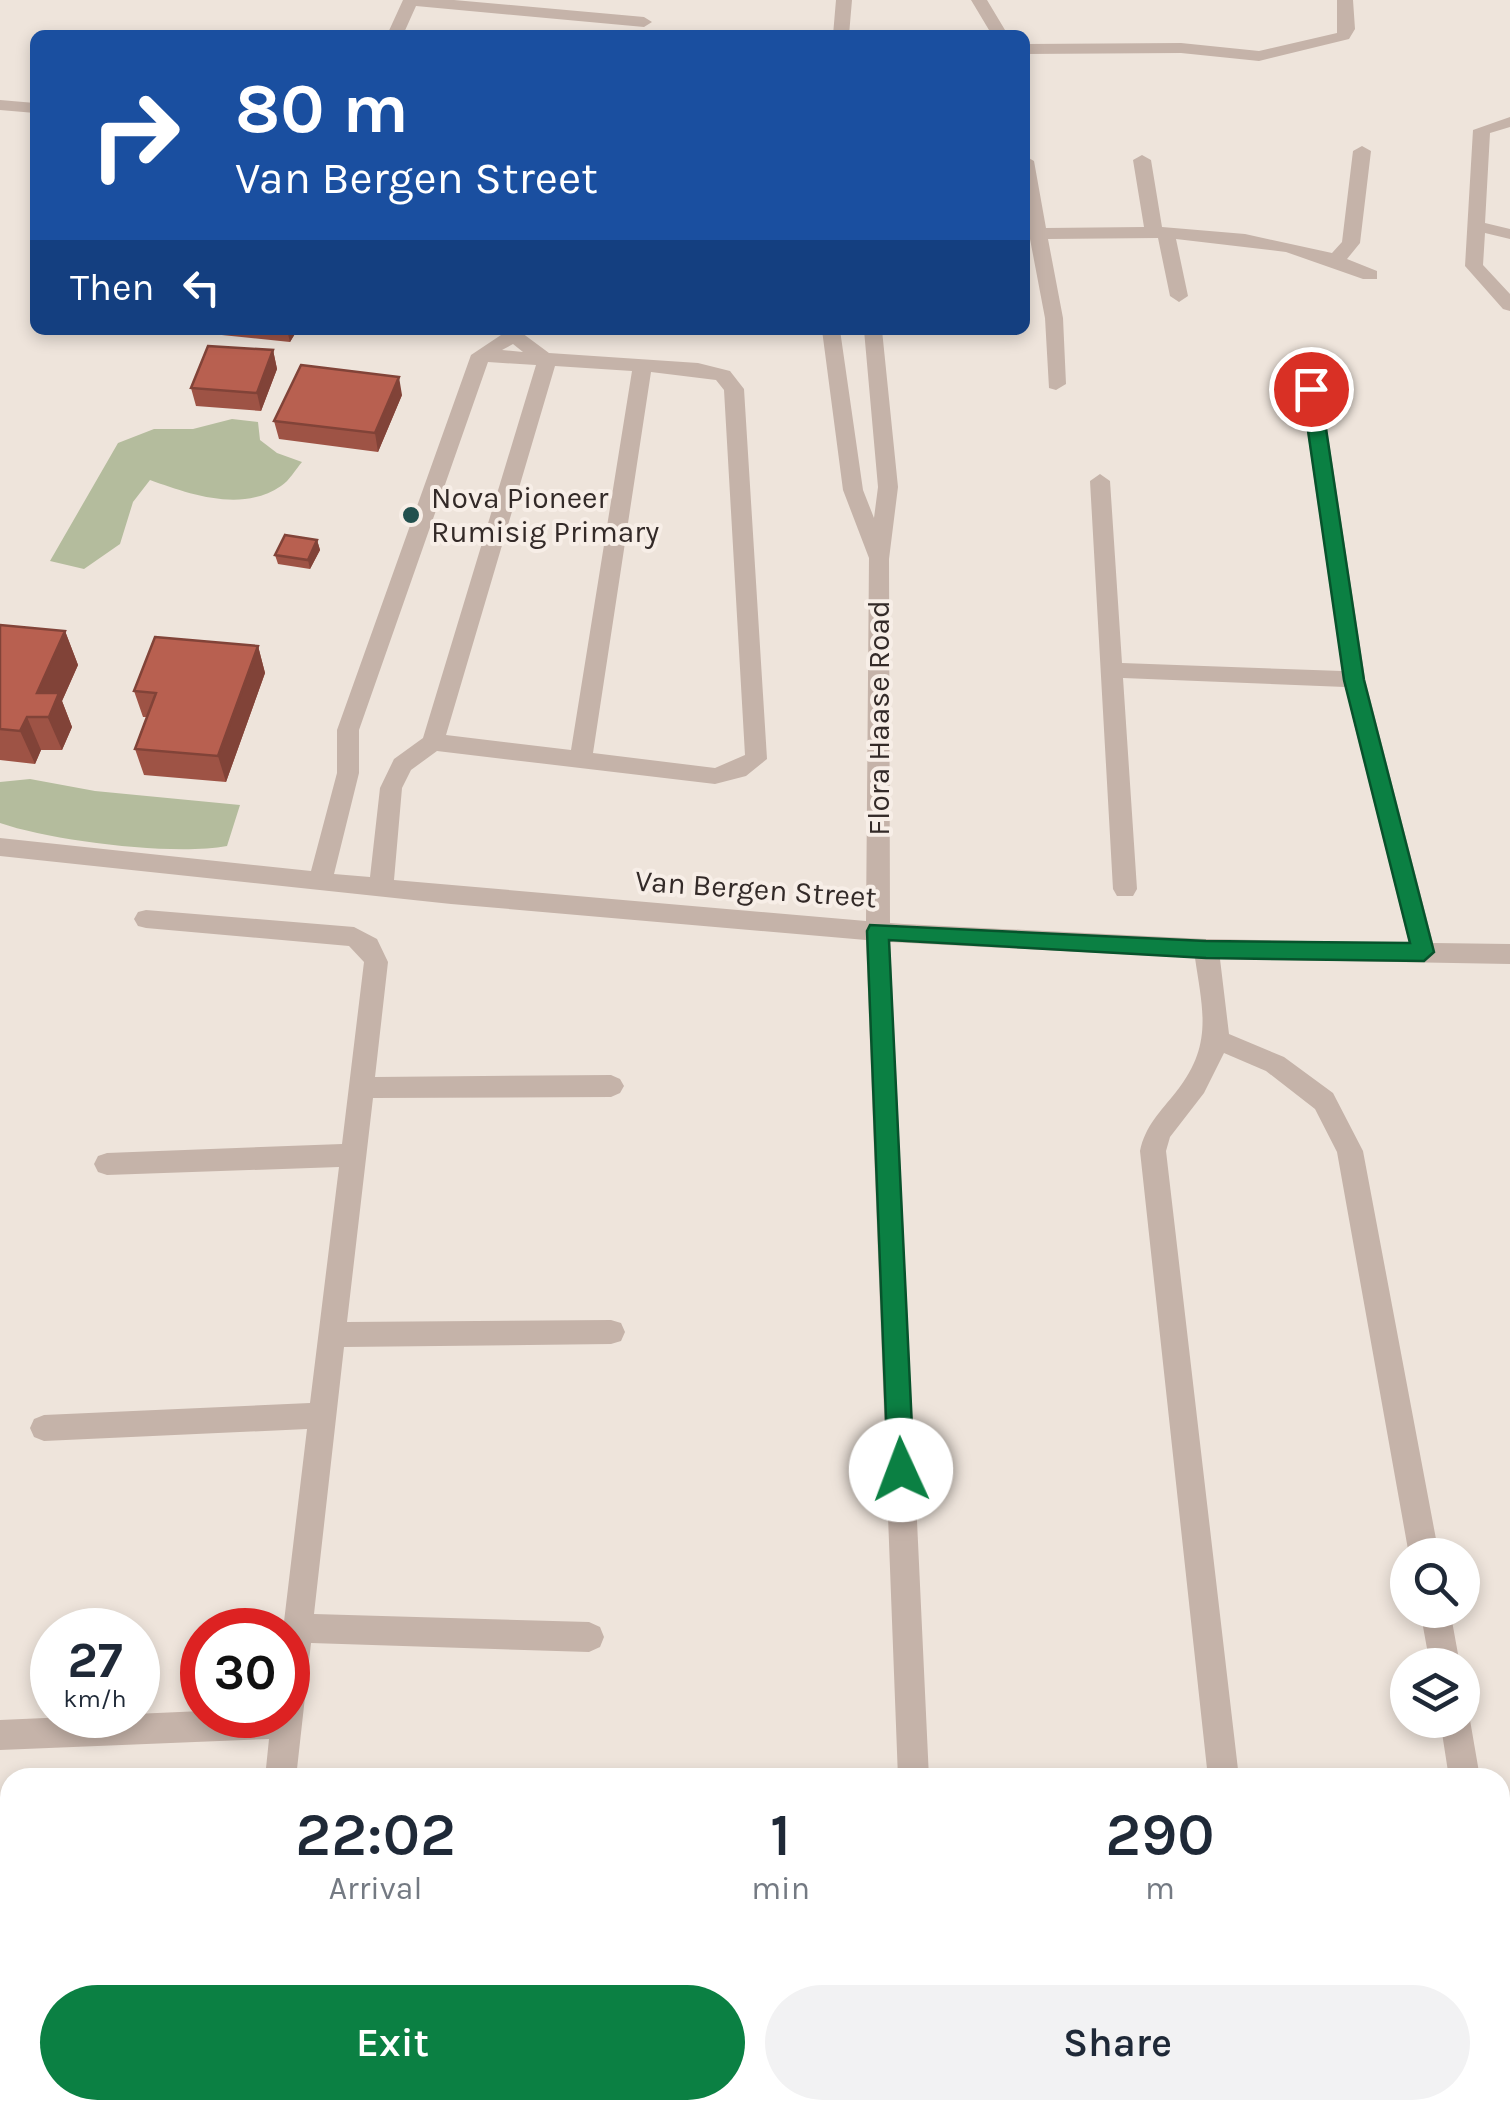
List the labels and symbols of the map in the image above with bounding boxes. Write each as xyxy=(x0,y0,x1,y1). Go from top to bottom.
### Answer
pin xyxy=(1269,347,1354,432)
place label: Nova Pioneer Rumisig Primary xyxy=(431,480,659,550)
marker: Nova Pioneer Rumisig Primary xyxy=(400,504,422,526)
street label: Flora Haase Road xyxy=(861,600,897,836)
street label: Van Bergen Street xyxy=(634,863,878,915)
position arrow xyxy=(849,1418,953,1522)
speed limit sign: 30 xyxy=(180,1608,310,1738)

